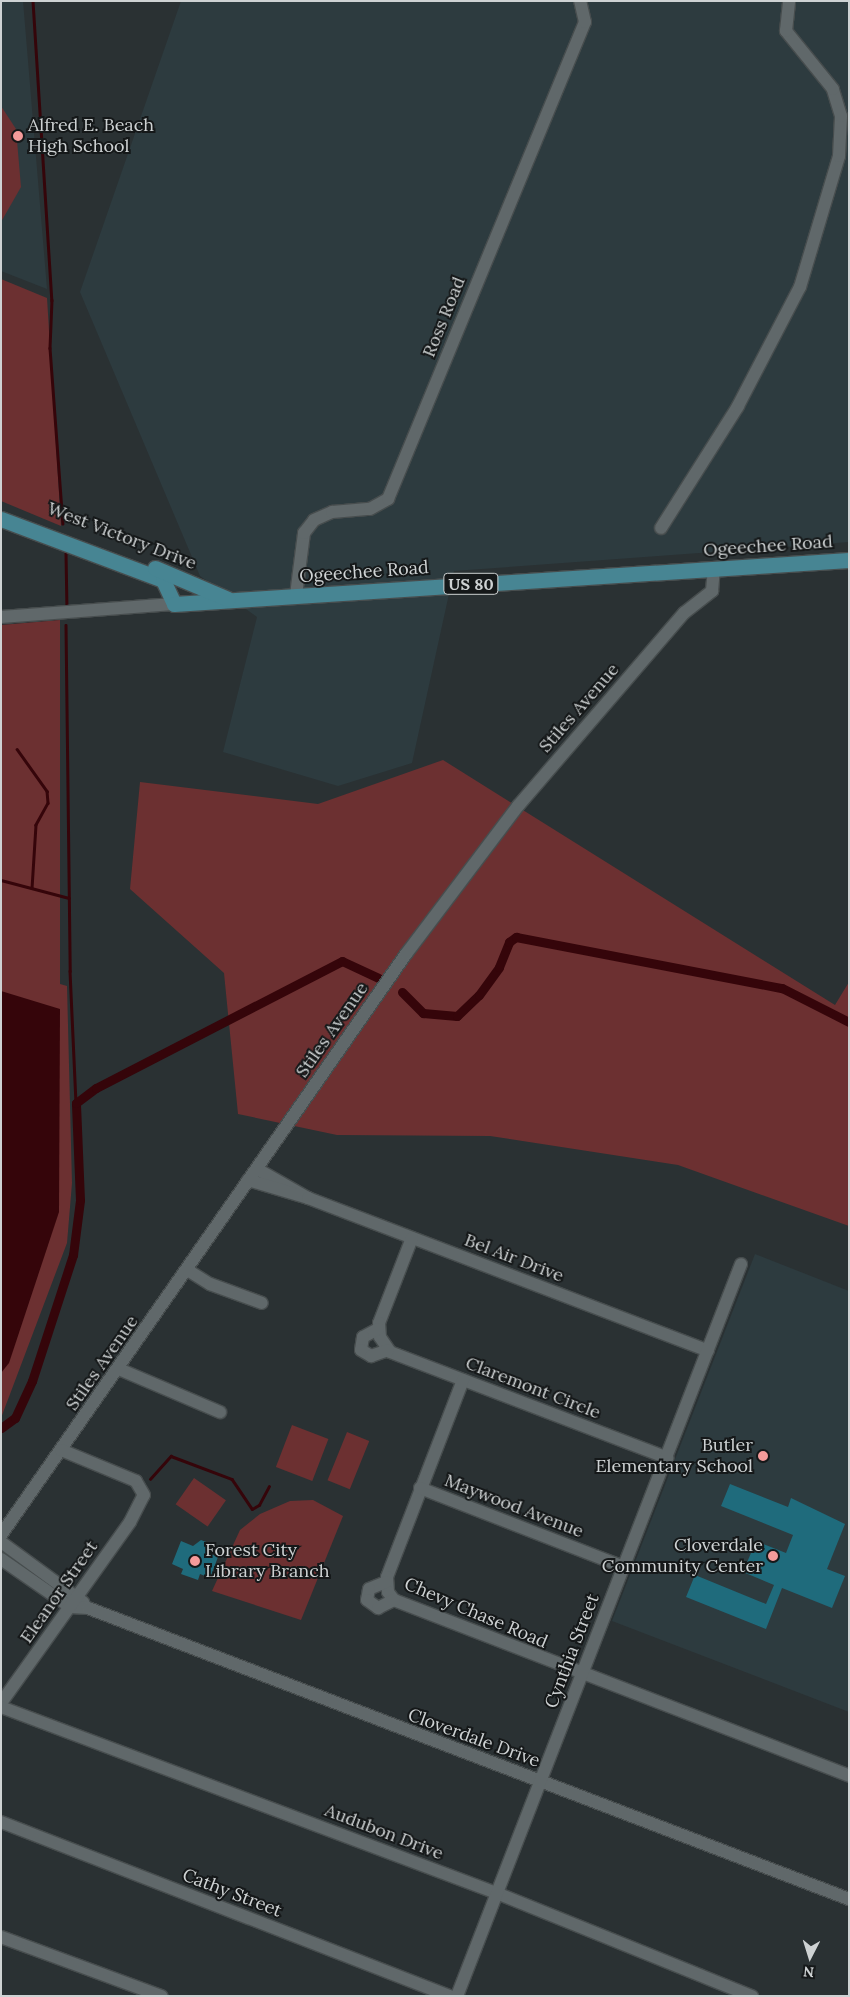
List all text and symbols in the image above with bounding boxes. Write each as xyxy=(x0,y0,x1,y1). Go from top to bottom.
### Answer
place label: Alfred E. Beach High School xyxy=(28,115,154,158)
marker: Alfred E. Beach High School xyxy=(12,130,24,142)
street label: Ross Road xyxy=(418,274,470,360)
street label: West Victory Drive xyxy=(44,498,200,574)
street label: Ogeechee Road xyxy=(703,531,833,561)
street label: Ogeechee Road xyxy=(299,557,429,587)
road number: US 80 xyxy=(442,570,500,598)
street label: Stiles Avenue xyxy=(534,659,624,757)
street label: Stiles Avenue xyxy=(291,978,373,1082)
street label: Bel Air Drive xyxy=(461,1229,567,1287)
street label: Stiles Avenue xyxy=(61,1311,143,1415)
street label: Claremont Circle xyxy=(462,1352,604,1424)
place label: Butler Elementary School xyxy=(595,1435,753,1478)
marker: Butler Elementary School xyxy=(757,1450,769,1462)
street label: Maywood Avenue xyxy=(442,1470,586,1542)
place label: Cloverdale Community Center xyxy=(602,1535,763,1578)
street label: Eleanor Street xyxy=(16,1537,102,1647)
place label: Forest City Library Branch xyxy=(205,1540,330,1582)
marker: Cloverdale Community Center xyxy=(767,1550,779,1562)
marker: Forest City Library Branch xyxy=(189,1555,201,1567)
street label: Chevy Chase Road xyxy=(401,1573,551,1653)
street label: Cynthia Street xyxy=(540,1591,604,1711)
street label: Cloverdale Drive xyxy=(405,1704,543,1772)
street label: Audubon Drive xyxy=(322,1799,446,1865)
street label: Cathy Street xyxy=(179,1864,285,1922)
north arrow xyxy=(785,1932,835,1982)
text: N xyxy=(803,1963,815,1981)

